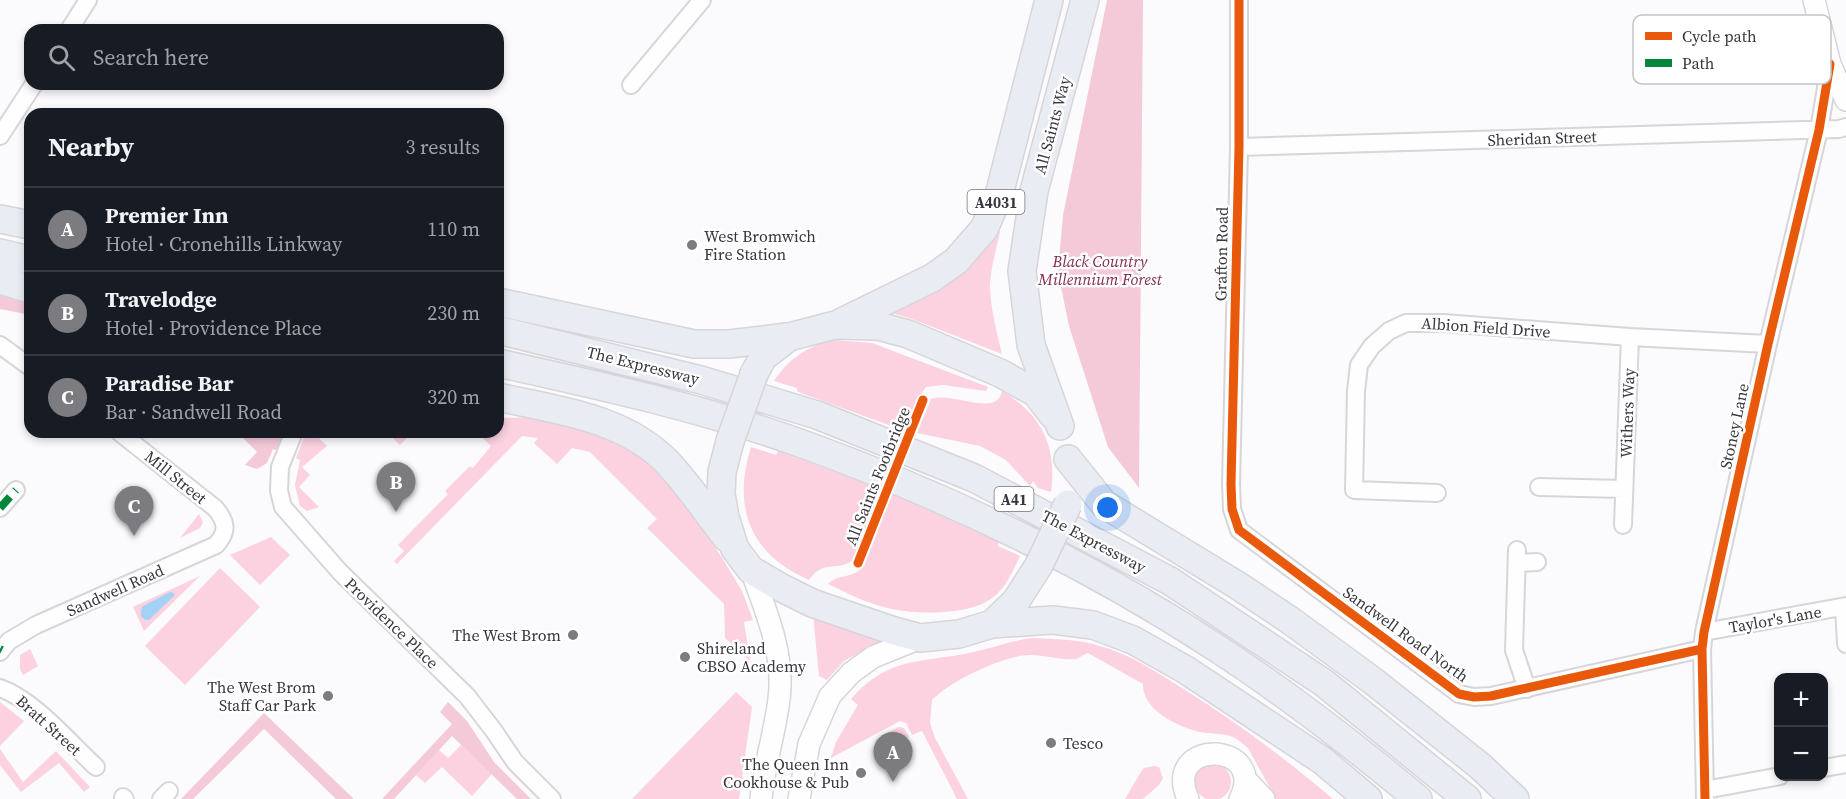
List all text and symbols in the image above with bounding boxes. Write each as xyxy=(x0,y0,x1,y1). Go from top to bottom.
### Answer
legend xyxy=(1633,15,1831,84)
search box xyxy=(24,24,504,90)
text: Cycle path xyxy=(1682,25,1757,47)
icon: search xyxy=(45,41,78,74)
text: Search here xyxy=(93,42,209,72)
text: Path xyxy=(1682,52,1715,74)
street label: All Saints Way xyxy=(1028,73,1076,176)
street label: Sheridan Street xyxy=(1487,125,1598,151)
text: Nearby xyxy=(48,129,134,165)
text: 3 results xyxy=(405,133,480,161)
road number: A4031 xyxy=(968,190,1024,214)
text: Premier Inn xyxy=(105,200,229,230)
street label: Grafton Road xyxy=(1209,207,1233,301)
text: A xyxy=(61,215,74,243)
text: 110 m xyxy=(427,215,480,243)
place label: West Bromwich Fire Station xyxy=(704,225,816,265)
text: Hotel · Cronehills Linkway xyxy=(105,230,342,258)
marker: West Bromwich Fire Station xyxy=(685,238,699,252)
park label: Black Country Millennium Forest xyxy=(1037,250,1162,290)
text: Travelodge xyxy=(105,284,217,314)
text: B xyxy=(61,299,74,327)
text: 230 m xyxy=(427,299,480,327)
street label: Albion Field Drive xyxy=(1421,312,1551,342)
text: Hotel · Providence Place xyxy=(105,314,322,342)
street label: The Expressway xyxy=(585,340,702,390)
street label: Withers Way xyxy=(1614,367,1640,458)
text: Paradise Bar xyxy=(105,368,234,398)
street label: Stoney Lane xyxy=(1714,381,1754,471)
text: C xyxy=(61,383,74,411)
text: 320 m xyxy=(427,383,480,411)
text: Bar · Sandwell Road xyxy=(105,398,282,426)
street label: All Saints Footbridge xyxy=(839,403,915,549)
street label: Mill Street xyxy=(140,445,212,509)
pin: B xyxy=(376,462,416,512)
pin: C xyxy=(114,486,154,536)
road number: A41 xyxy=(994,487,1034,511)
your location xyxy=(1093,493,1122,522)
street label: The Expressway xyxy=(1038,504,1151,578)
street label: Sandwell Road xyxy=(63,559,167,621)
street label: Providence Place xyxy=(340,573,444,673)
street label: Sandwell Road North xyxy=(1339,581,1474,687)
street label: Taylor's Lane xyxy=(1727,600,1823,638)
place label: The West Brom xyxy=(452,624,561,646)
marker: The West Brom xyxy=(566,628,580,642)
place label: Shireland CBSO Academy xyxy=(697,637,807,677)
marker: Shireland CBSO Academy xyxy=(678,650,692,664)
map controls xyxy=(1774,673,1828,781)
button: + xyxy=(1774,673,1828,727)
place label: The West Brom Staff Car Park xyxy=(207,676,316,716)
marker: The West Brom Staff Car Park xyxy=(321,689,335,703)
street label: Bratt Street xyxy=(12,690,87,761)
button: − xyxy=(1774,727,1828,781)
pin: A xyxy=(874,732,912,782)
place label: Tesco xyxy=(1063,732,1103,754)
marker: Tesco xyxy=(1044,736,1058,750)
place label: The Queen Inn Cookhouse & Pub xyxy=(723,753,849,793)
marker: The Queen Inn Cookhouse & Pub xyxy=(854,766,868,780)

